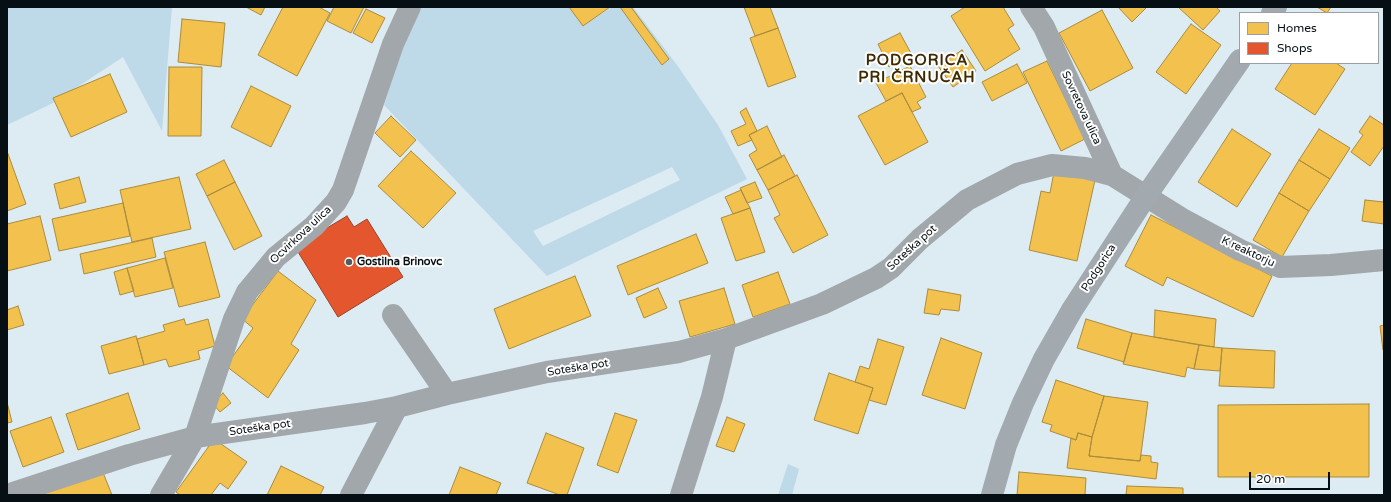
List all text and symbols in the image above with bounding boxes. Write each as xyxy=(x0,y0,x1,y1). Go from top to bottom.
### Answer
legend xyxy=(1239,12,1379,64)
text: Homes xyxy=(1277,21,1317,35)
text: Shops xyxy=(1277,41,1312,55)
district label: PODGORICA PRI ČRNUČAH xyxy=(858,52,976,87)
street label: Sovretova ulica xyxy=(1058,69,1104,147)
street label: Ocvirkova ulica xyxy=(268,203,334,267)
street label: Soteška pot xyxy=(885,222,939,274)
street label: K reaktorju xyxy=(1219,234,1277,270)
street label: Podgorica xyxy=(1079,242,1119,294)
place label: Gostilna Brinovc xyxy=(357,255,442,269)
marker: Gostilna Brinovc xyxy=(344,257,354,267)
street label: Soteška pot xyxy=(546,357,610,379)
street label: Soteška pot xyxy=(228,417,292,439)
scale bar xyxy=(1251,464,1332,490)
text: 20 m xyxy=(1256,472,1285,486)

